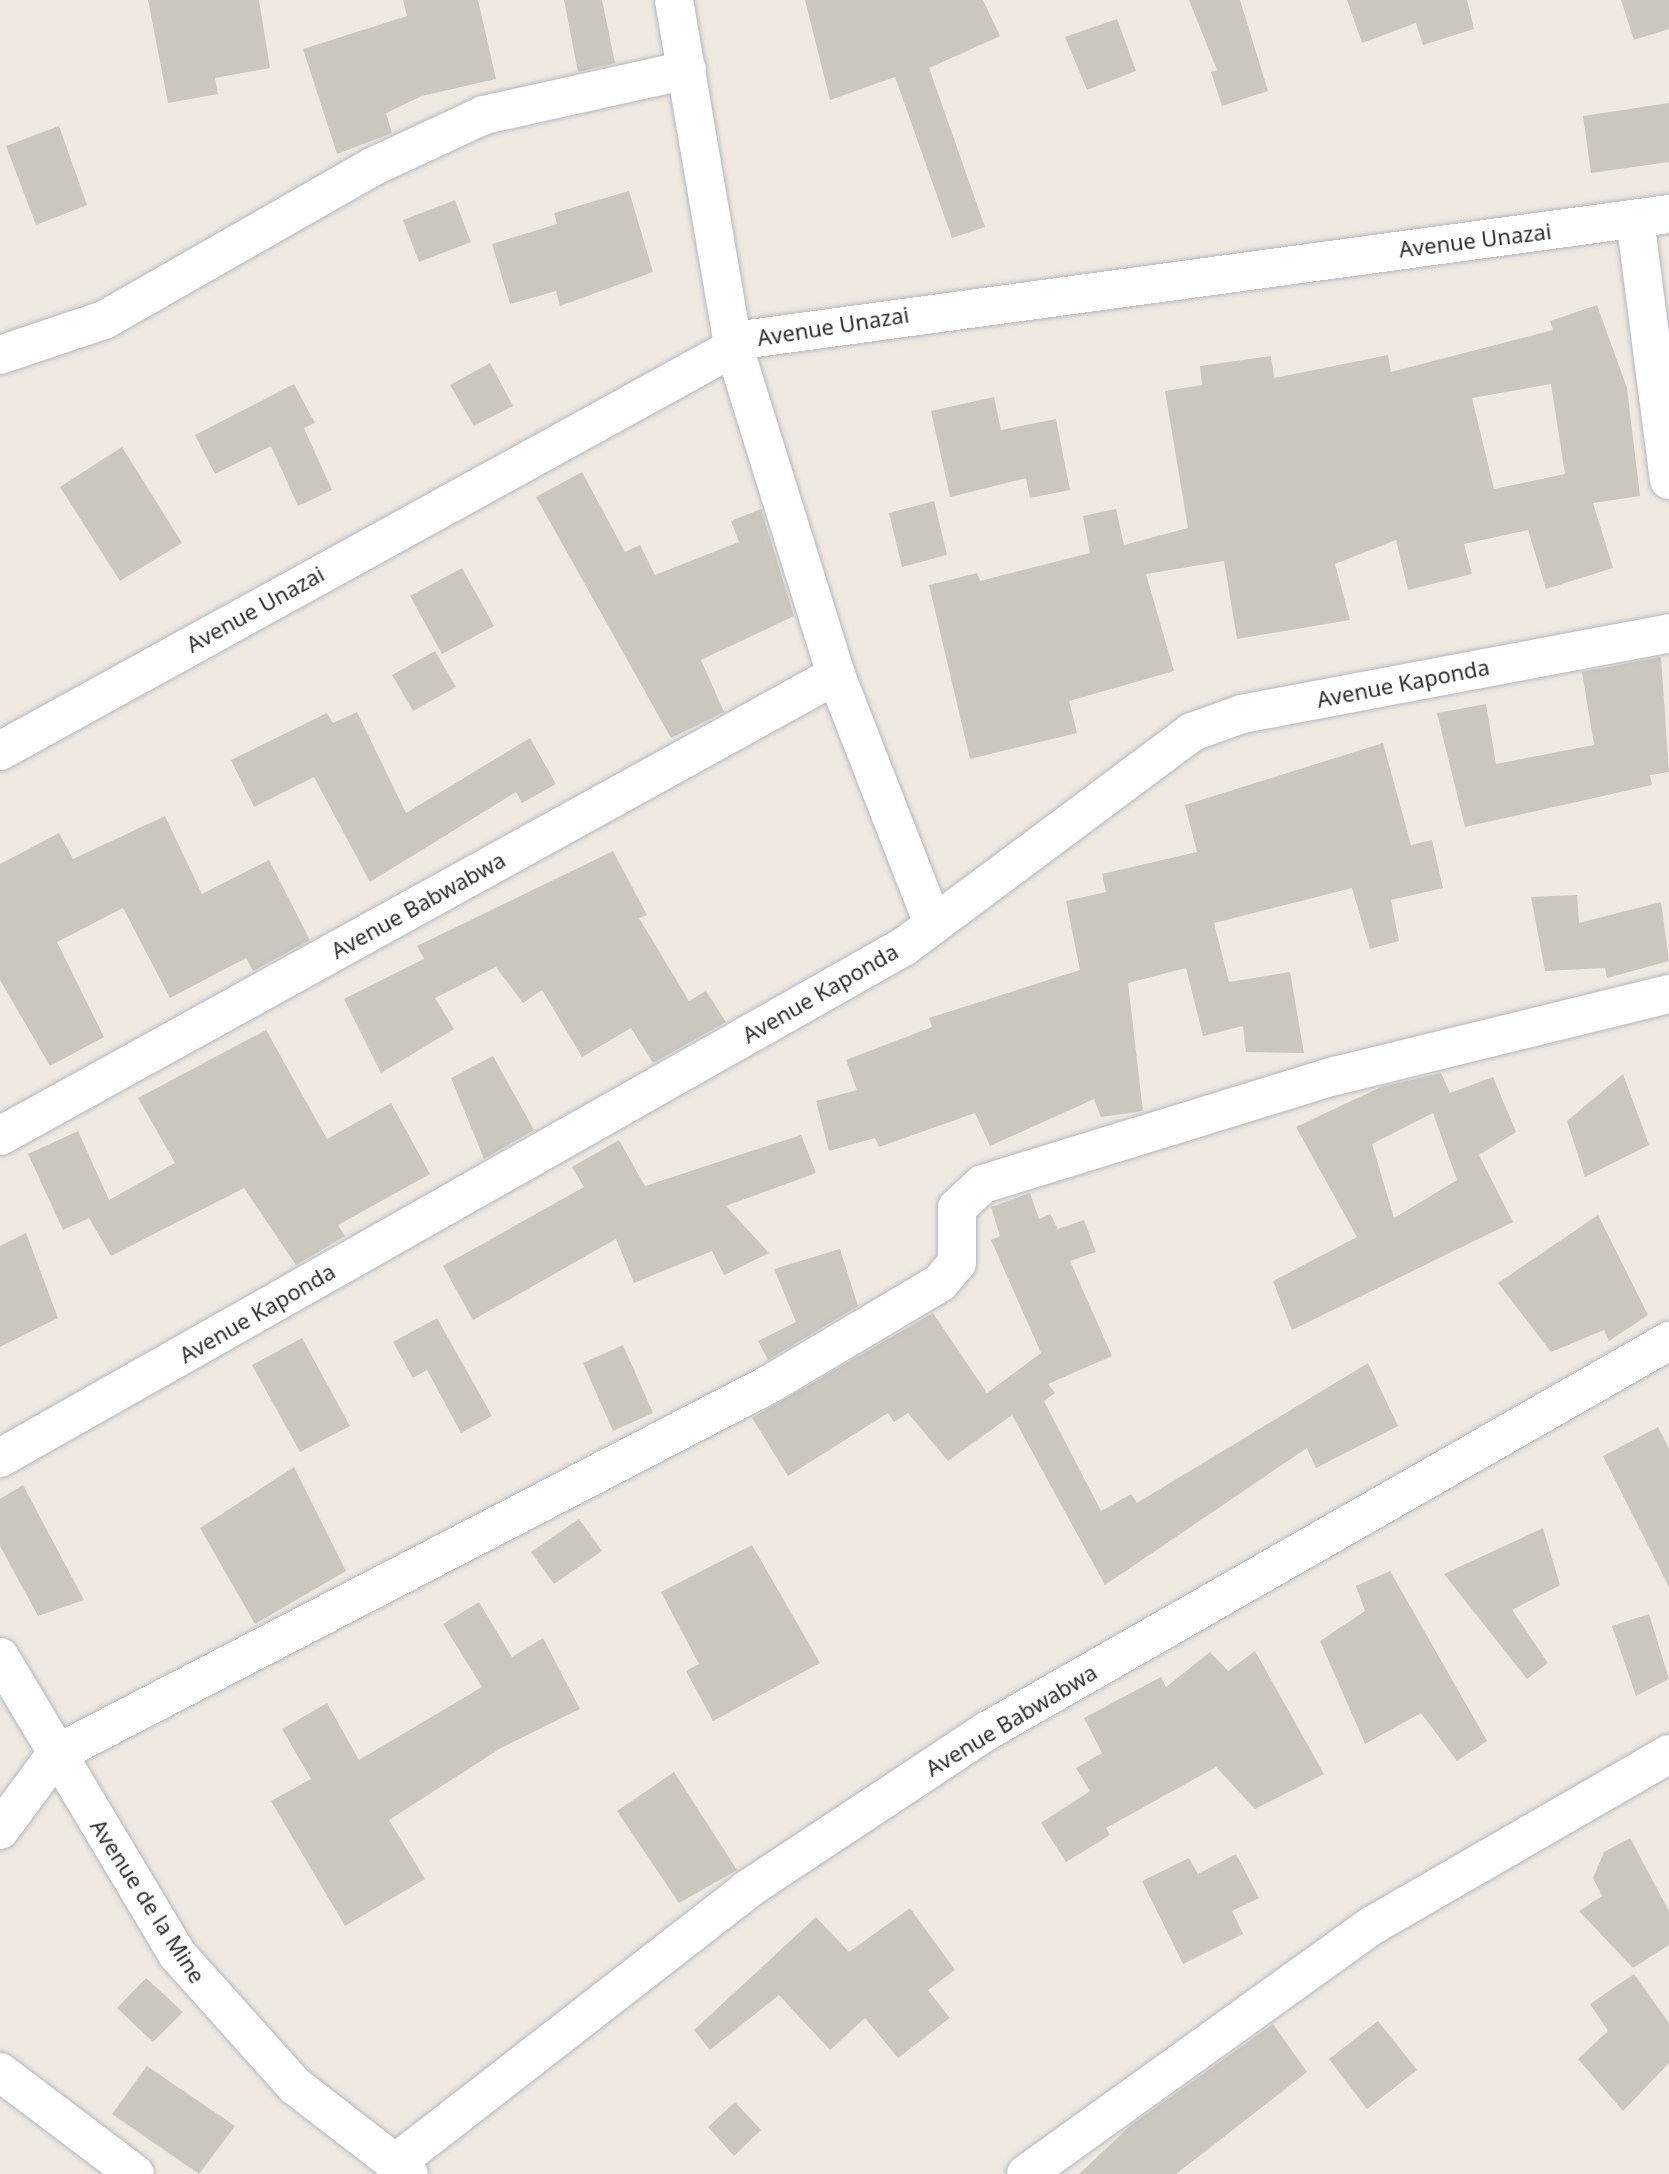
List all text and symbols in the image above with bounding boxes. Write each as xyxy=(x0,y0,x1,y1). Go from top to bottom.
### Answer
street label: Avenue Unazai xyxy=(1397,218,1553,262)
street label: Avenue Unazai xyxy=(755,301,911,351)
street label: Avenue Unazai xyxy=(182,560,328,658)
street label: Avenue Kaponda xyxy=(1314,653,1492,713)
street label: Avenue Babwabwa xyxy=(326,846,510,964)
street label: Avenue Kaponda xyxy=(738,938,902,1048)
street label: Avenue Kaponda xyxy=(175,1258,339,1368)
street label: Avenue Babwabwa xyxy=(921,1658,1101,1782)
street label: Avenue de la Mine xyxy=(85,1814,211,1988)

